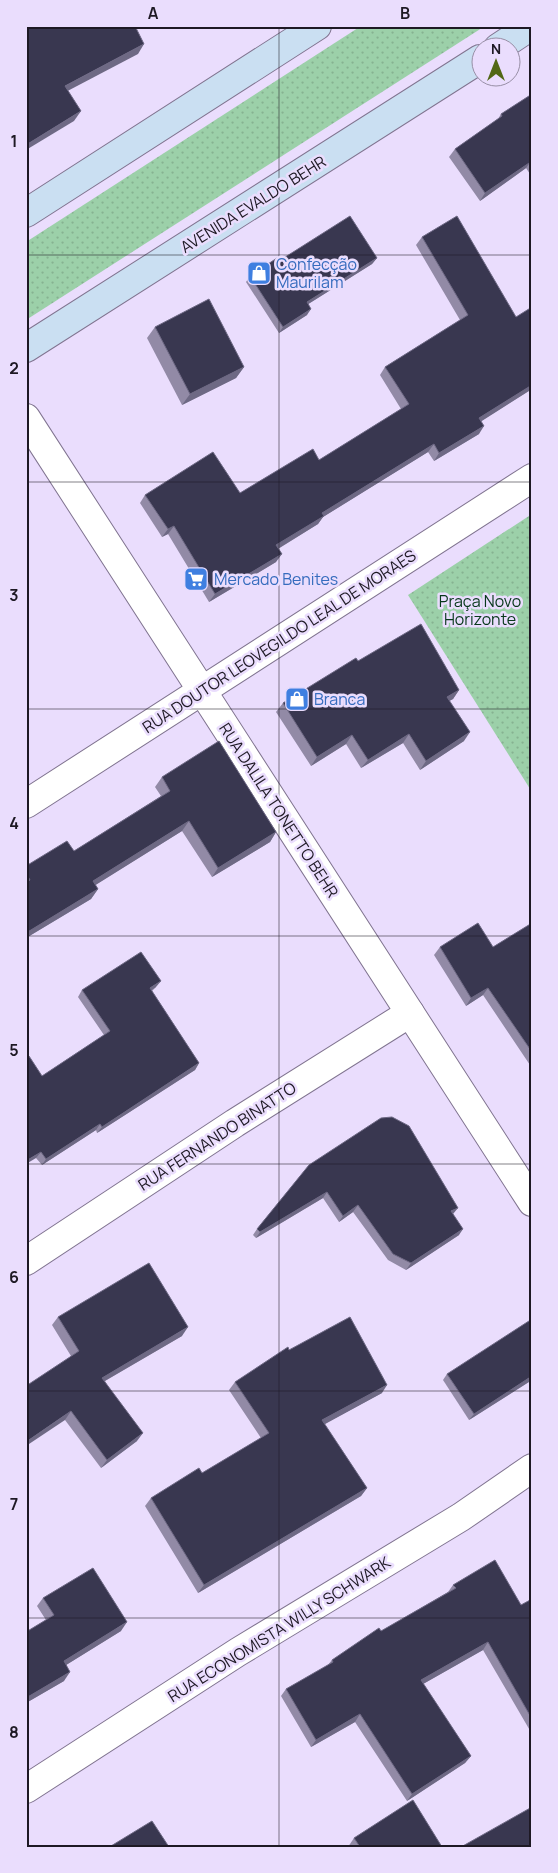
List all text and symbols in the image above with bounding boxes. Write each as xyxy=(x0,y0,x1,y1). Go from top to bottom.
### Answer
text: A xyxy=(148,2,159,24)
text: B xyxy=(400,2,410,24)
north arrow xyxy=(470,38,520,88)
text: N xyxy=(491,39,501,58)
text: 1 xyxy=(10,130,18,152)
street label: AVENIDA EVALDO BEHR xyxy=(176,150,330,258)
place label: Confecção Maurilam xyxy=(276,253,357,293)
shop icon: Confecção Maurilam xyxy=(246,260,272,286)
text: 2 xyxy=(9,357,19,379)
street label: RUA DOUTOR LEOVEGILDO LEAL DE MORAES xyxy=(138,544,420,738)
supermarket icon: Mercado Benites xyxy=(183,566,209,592)
place label: Mercado Benites xyxy=(214,568,338,590)
text: 3 xyxy=(9,584,19,606)
park label: Praça Novo Horizonte xyxy=(439,590,521,630)
shop icon: Branca xyxy=(284,686,310,712)
place label: Branca xyxy=(314,688,365,710)
street label: RUA DALILA TONETTO BEHR xyxy=(214,718,344,902)
text: 4 xyxy=(9,812,19,834)
text: 5 xyxy=(9,1039,19,1061)
street label: RUA FERNANDO BINATTO xyxy=(134,1076,301,1195)
text: 6 xyxy=(9,1266,19,1288)
text: 7 xyxy=(10,1493,18,1515)
street label: RUA ECONOMISTA WILLY SCHWARK xyxy=(163,1551,395,1707)
text: 8 xyxy=(9,1721,19,1743)

